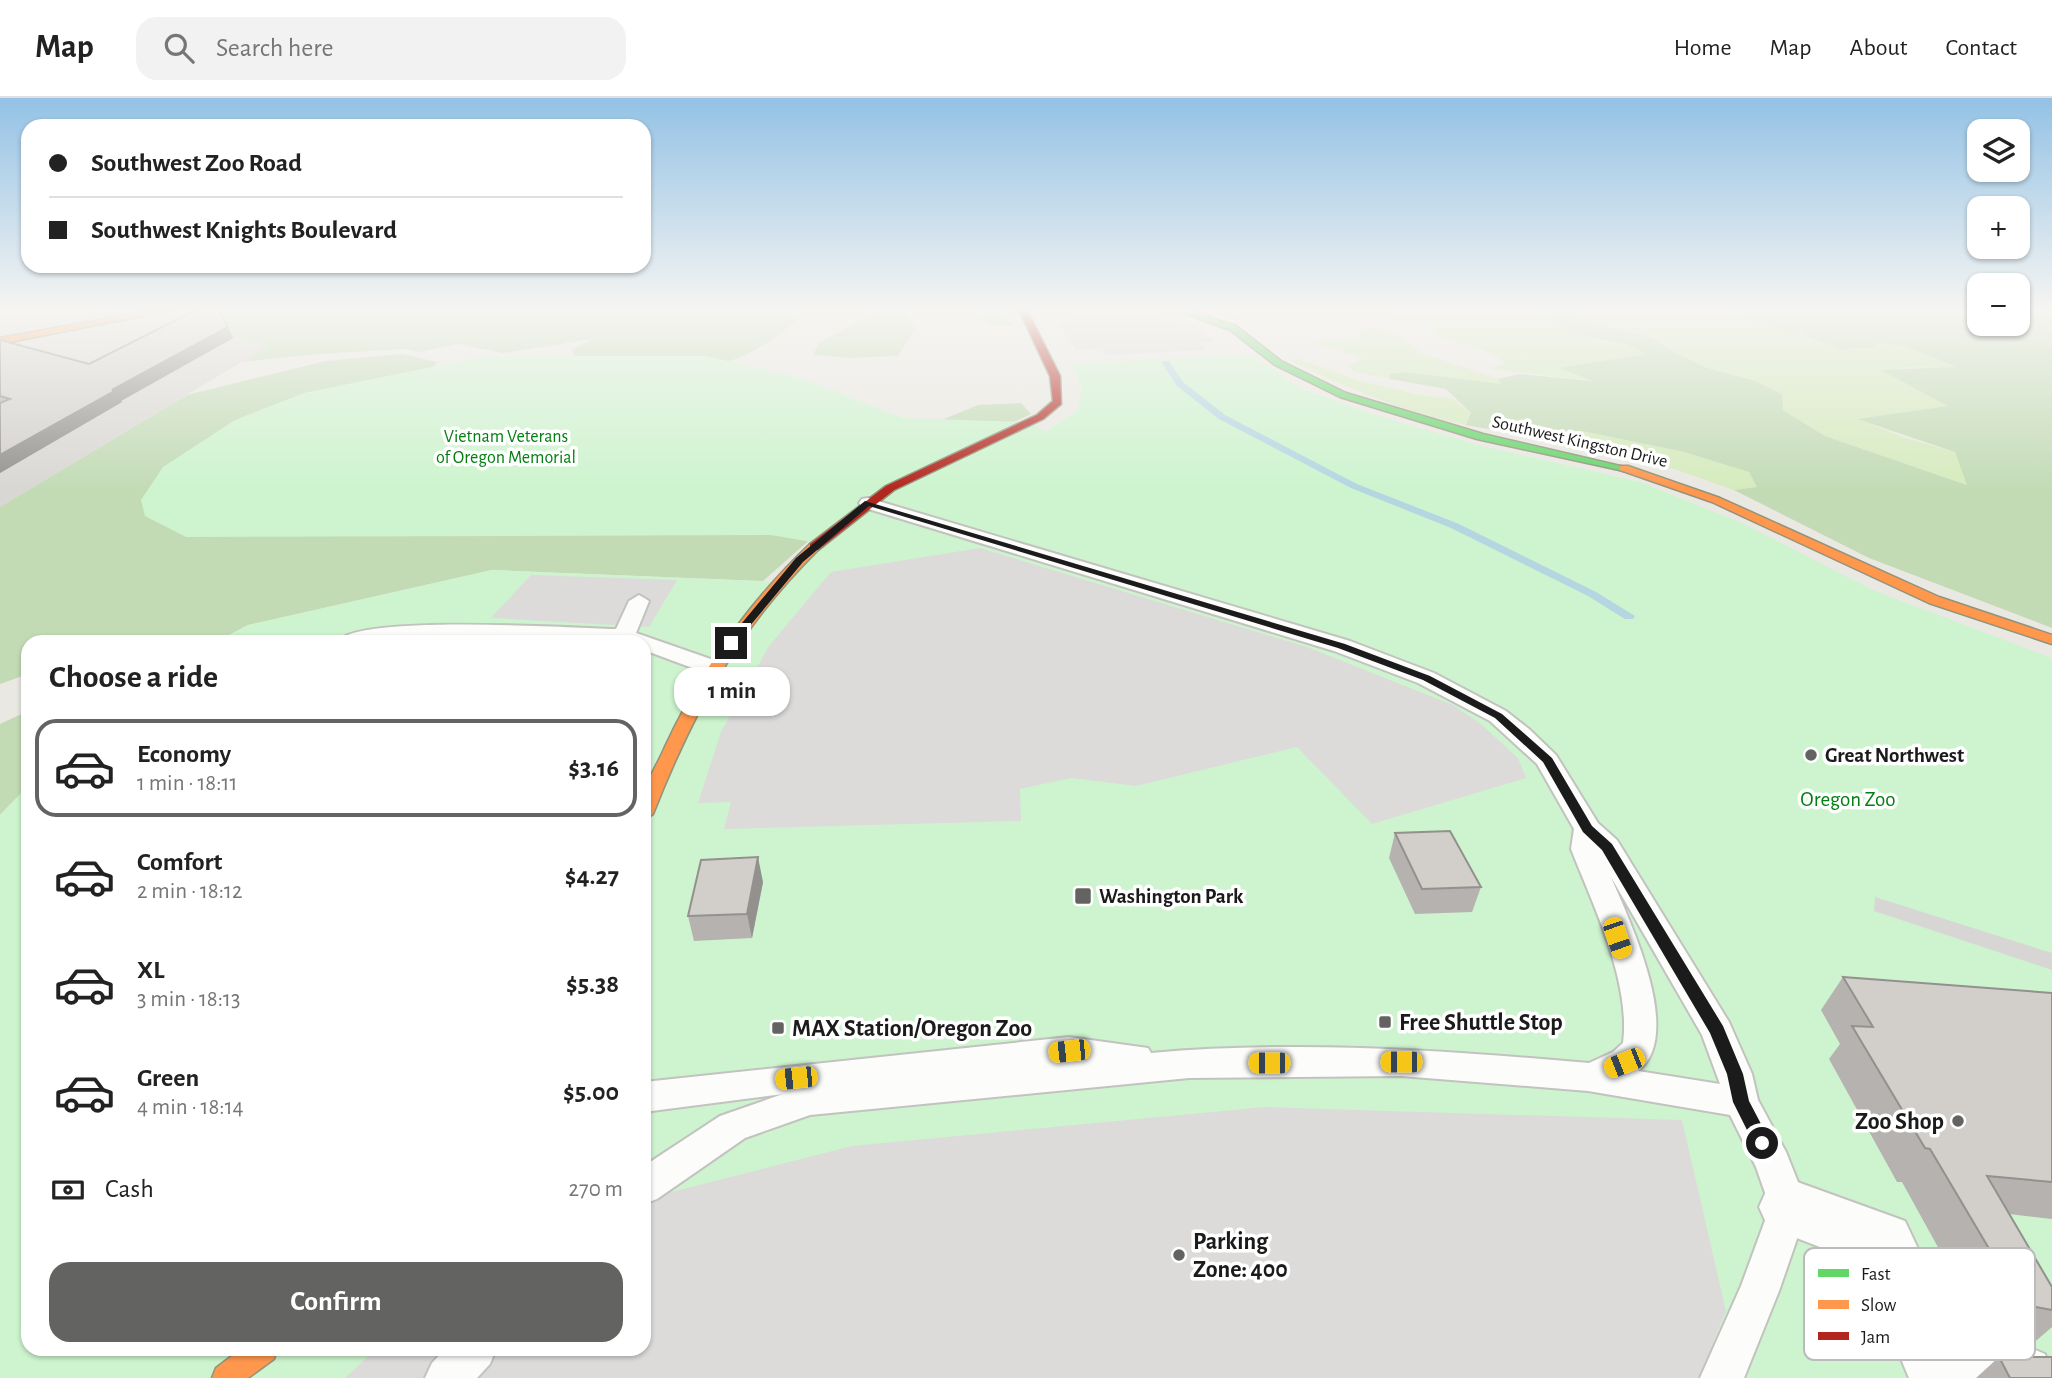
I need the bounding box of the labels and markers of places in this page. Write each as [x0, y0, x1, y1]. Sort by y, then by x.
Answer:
place label: Great Northwest [1825, 745, 1964, 766]
marker: Great Northwest [1803, 747, 1819, 763]
marker: Washington Park [1073, 886, 1093, 906]
place label: Washington Park [1099, 886, 1244, 907]
place label: Free Shuttle Stop [1399, 1011, 1563, 1035]
marker: Free Shuttle Stop [1377, 1014, 1393, 1030]
place label: MAX Station/Oregon Zoo [792, 1017, 1032, 1041]
marker: MAX Station/Oregon Zoo [770, 1020, 786, 1036]
place label: Zoo Shop [1855, 1110, 1944, 1134]
marker: Zoo Shop [1950, 1113, 1966, 1129]
place label: Parking Zone: 400 [1193, 1230, 1288, 1282]
marker: Parking Zone: 400 [1171, 1247, 1187, 1263]

